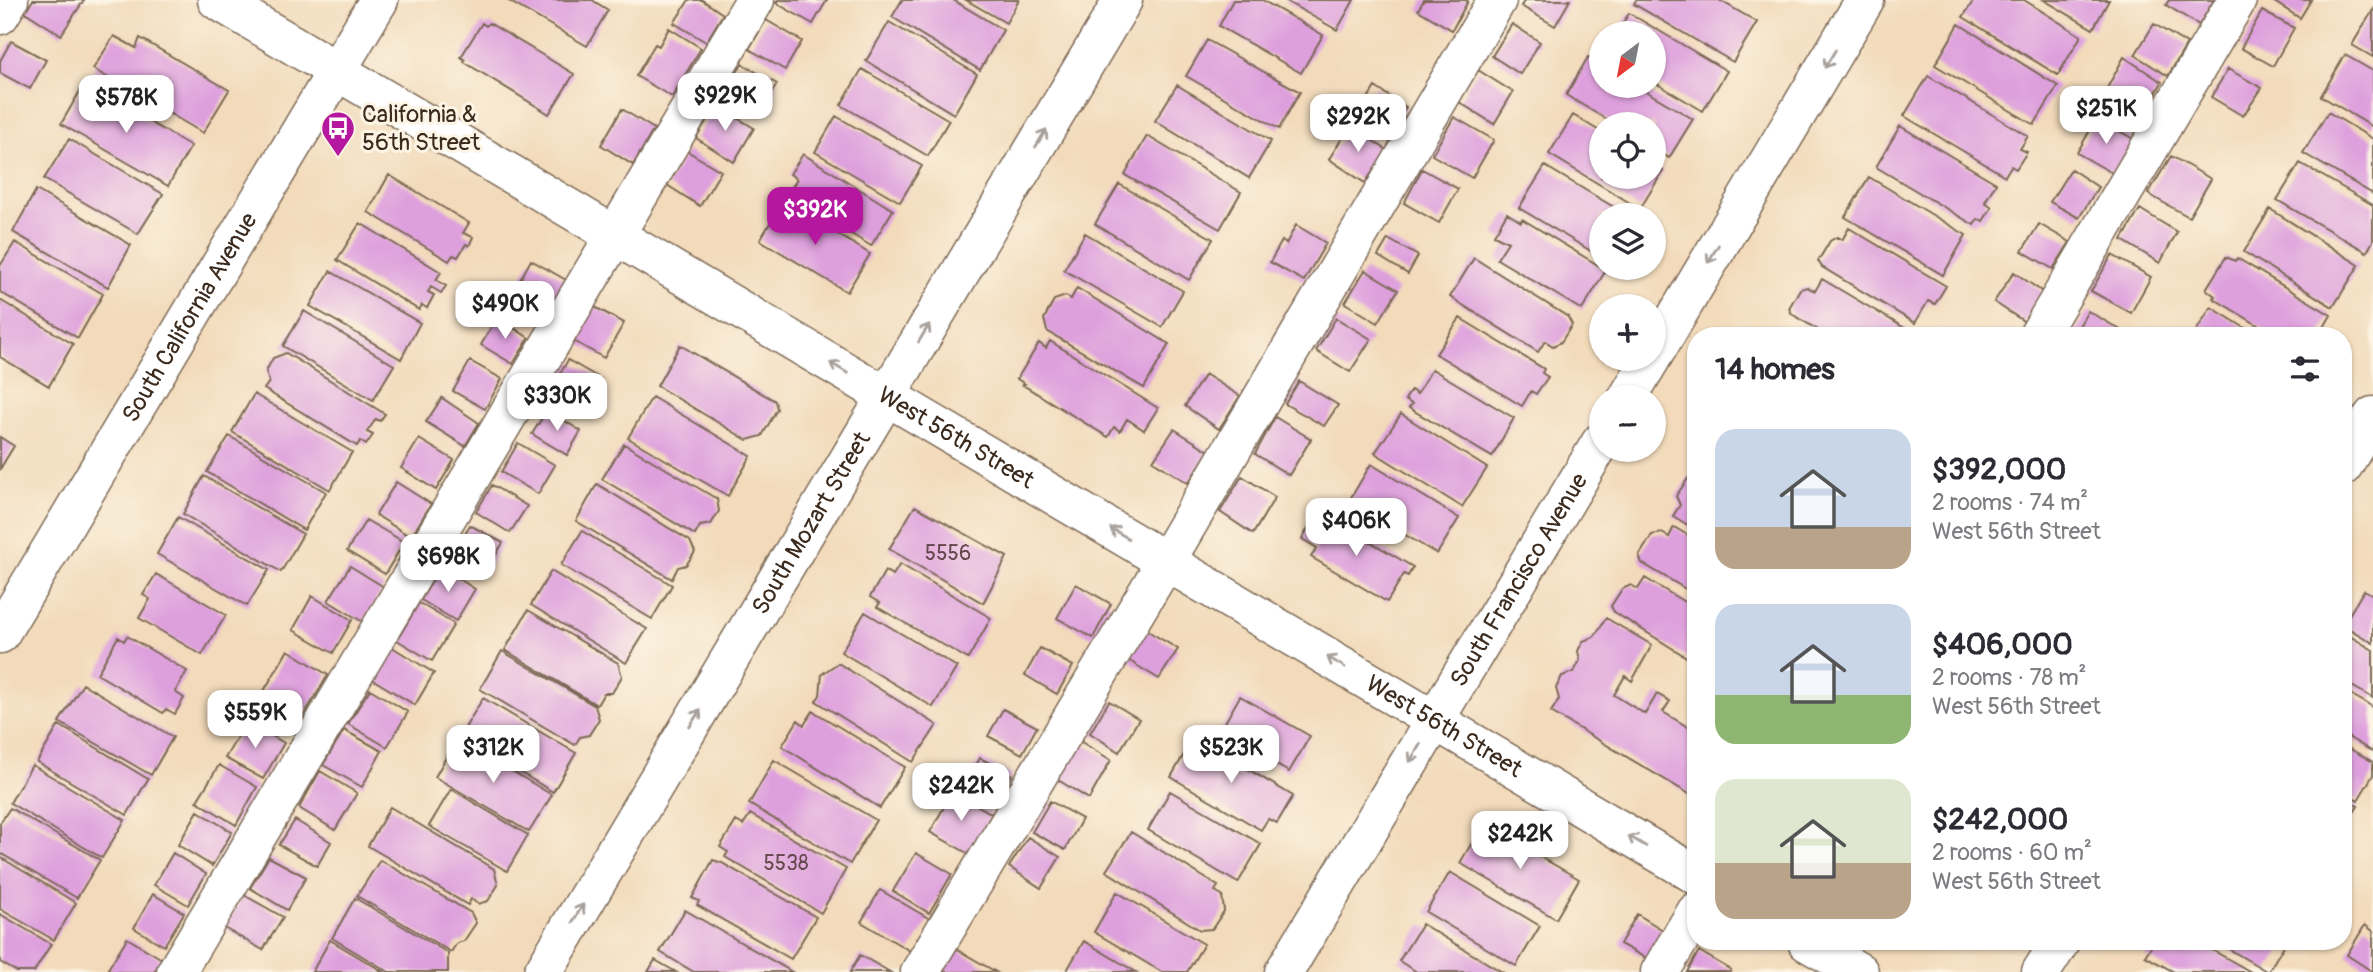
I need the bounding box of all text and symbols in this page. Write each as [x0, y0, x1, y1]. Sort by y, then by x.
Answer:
north arrow [1589, 21, 1666, 98]
map controls [1589, 21, 1666, 462]
one-way arrow [1823, 48, 1837, 68]
pin: $929K [676, 74, 774, 133]
pin: $578K [77, 76, 175, 135]
text: $929K [694, 81, 756, 110]
text: $578K [95, 83, 157, 112]
pin: $251K [2057, 86, 2155, 146]
pin: $292K [1309, 94, 1407, 154]
text: $251K [2076, 94, 2136, 123]
place label: California & 56th Street [362, 100, 481, 157]
text: $292K [1326, 102, 1390, 131]
bus stop icon: California & 56th Street [319, 109, 357, 158]
button: locate [1589, 112, 1666, 189]
one-way arrow [1034, 128, 1048, 148]
pin: $392K [766, 188, 864, 247]
text: $392K [783, 195, 847, 224]
button: layers [1589, 203, 1666, 280]
street label: South California Avenue [116, 207, 264, 428]
one-way arrow [1706, 243, 1720, 263]
pin: $490K [456, 282, 554, 341]
text: $490K [471, 289, 539, 318]
button: + [1589, 294, 1666, 371]
one-way arrow [918, 324, 932, 344]
icon: filters [2286, 350, 2324, 388]
text: 14 homes [1715, 351, 1835, 388]
one-way arrow [830, 360, 850, 374]
pin: $330K [508, 374, 606, 433]
street label: West 56th Street [873, 380, 1040, 495]
text: $330K [523, 381, 591, 410]
button: − [1589, 385, 1666, 462]
street label: South Mozart Street [746, 426, 877, 620]
text: $392,000 [1932, 451, 2066, 488]
icon: home [1771, 457, 1855, 541]
street label: South Francisco Avenue [1444, 468, 1594, 692]
text: 2 rooms · 74 m² [1932, 488, 2088, 517]
pin: $406K [1307, 498, 1405, 558]
text: $406K [1322, 506, 1390, 535]
text: West 56th Street [1932, 517, 2101, 546]
one-way arrow [1110, 526, 1130, 540]
pin: $698K [399, 534, 497, 594]
house number: 5556 [925, 540, 971, 567]
text: $698K [416, 542, 480, 571]
text: $406,000 [1932, 626, 2073, 663]
icon: home [1771, 632, 1855, 716]
one-way arrow [1326, 655, 1346, 669]
text: 2 rooms · 78 m² [1932, 663, 2086, 692]
street label: West 56th Street [1361, 669, 1528, 784]
pin: $559K [206, 690, 304, 750]
text: West 56th Street [1932, 692, 2101, 721]
text: $559K [223, 698, 287, 727]
one-way arrow [688, 708, 702, 728]
pin: $312K [444, 726, 542, 785]
pin: $523K [1182, 726, 1280, 785]
text: $312K [462, 733, 524, 762]
text: $523K [1199, 733, 1263, 762]
one-way arrow [1408, 742, 1422, 762]
pin: $242K [912, 764, 1010, 823]
text: $242K [928, 771, 994, 800]
text: $242,000 [1932, 801, 2068, 838]
icon: home [1771, 807, 1855, 891]
pin: $242K [1471, 812, 1569, 871]
text: $242K [1487, 819, 1553, 848]
one-way arrow [1627, 833, 1647, 847]
text: 2 rooms · 60 m² [1932, 838, 2092, 867]
house number: 5538 [763, 850, 809, 877]
text: West 56th Street [1932, 867, 2101, 896]
one-way arrow [572, 904, 586, 924]

